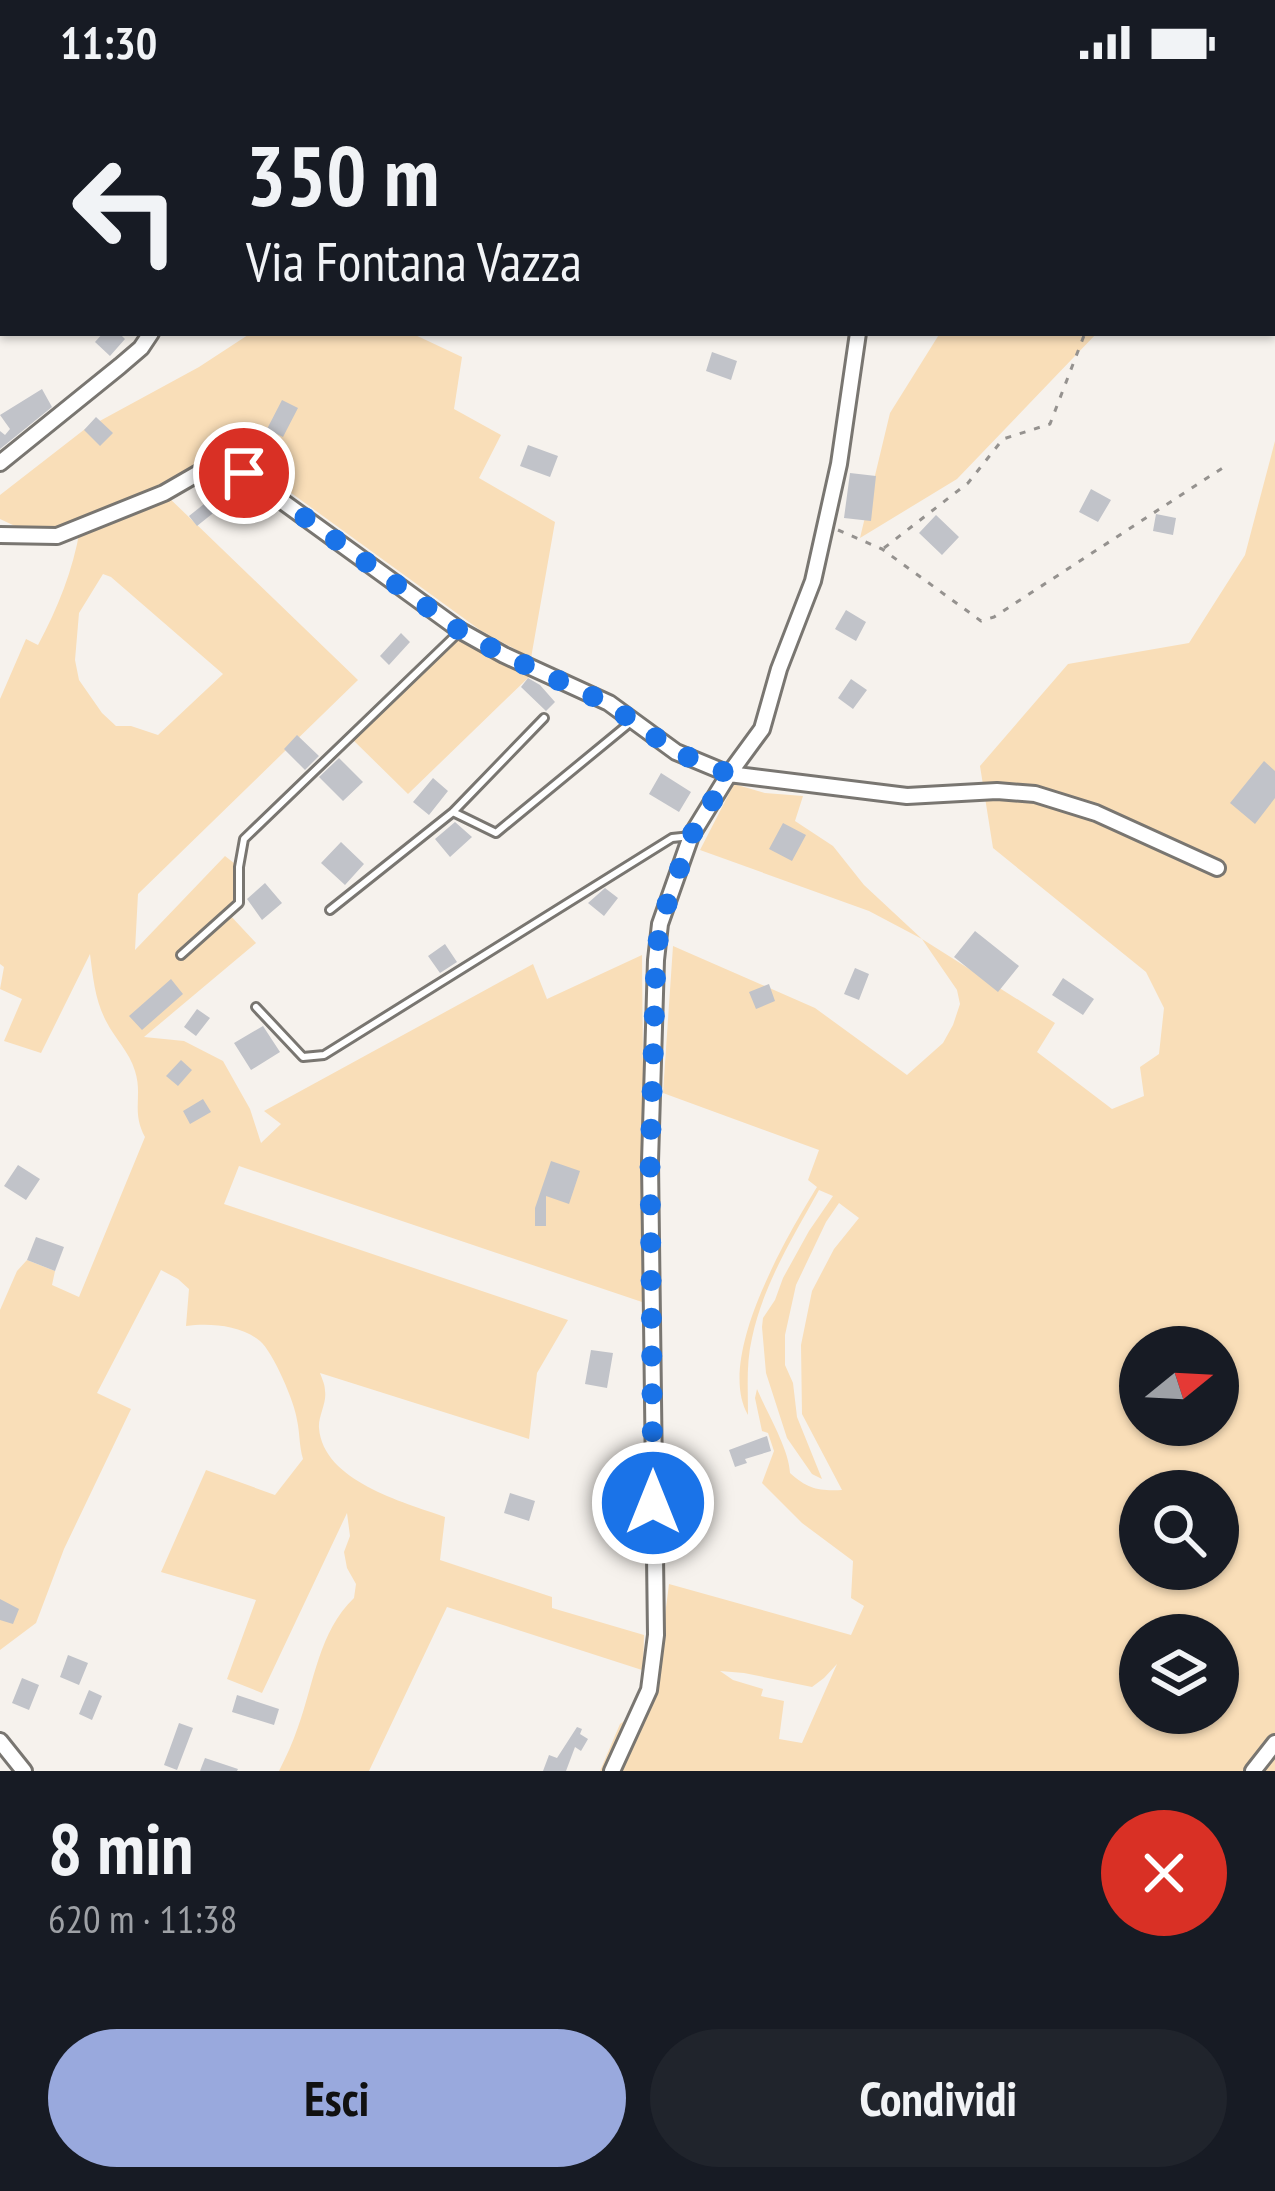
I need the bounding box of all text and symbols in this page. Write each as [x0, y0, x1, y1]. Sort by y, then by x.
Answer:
text: 11:30 [60, 13, 157, 71]
text: 350 m [246, 120, 439, 229]
icon: left [48, 132, 204, 288]
text: Via Fontana Vazza [246, 226, 582, 296]
pin [193, 422, 295, 524]
icon: arrive [211, 440, 277, 506]
north arrow [1119, 1326, 1239, 1446]
map controls [1119, 1326, 1239, 1734]
position arrow [590, 1440, 716, 1566]
button: search [1119, 1470, 1239, 1590]
button: layers [1119, 1614, 1239, 1734]
text: 8 min [48, 1801, 193, 1894]
button: close [1101, 1810, 1227, 1936]
text: 620 m · 11:38 [48, 1893, 237, 1944]
button: Esci [48, 2029, 626, 2167]
button: Condividi [650, 2029, 1227, 2167]

